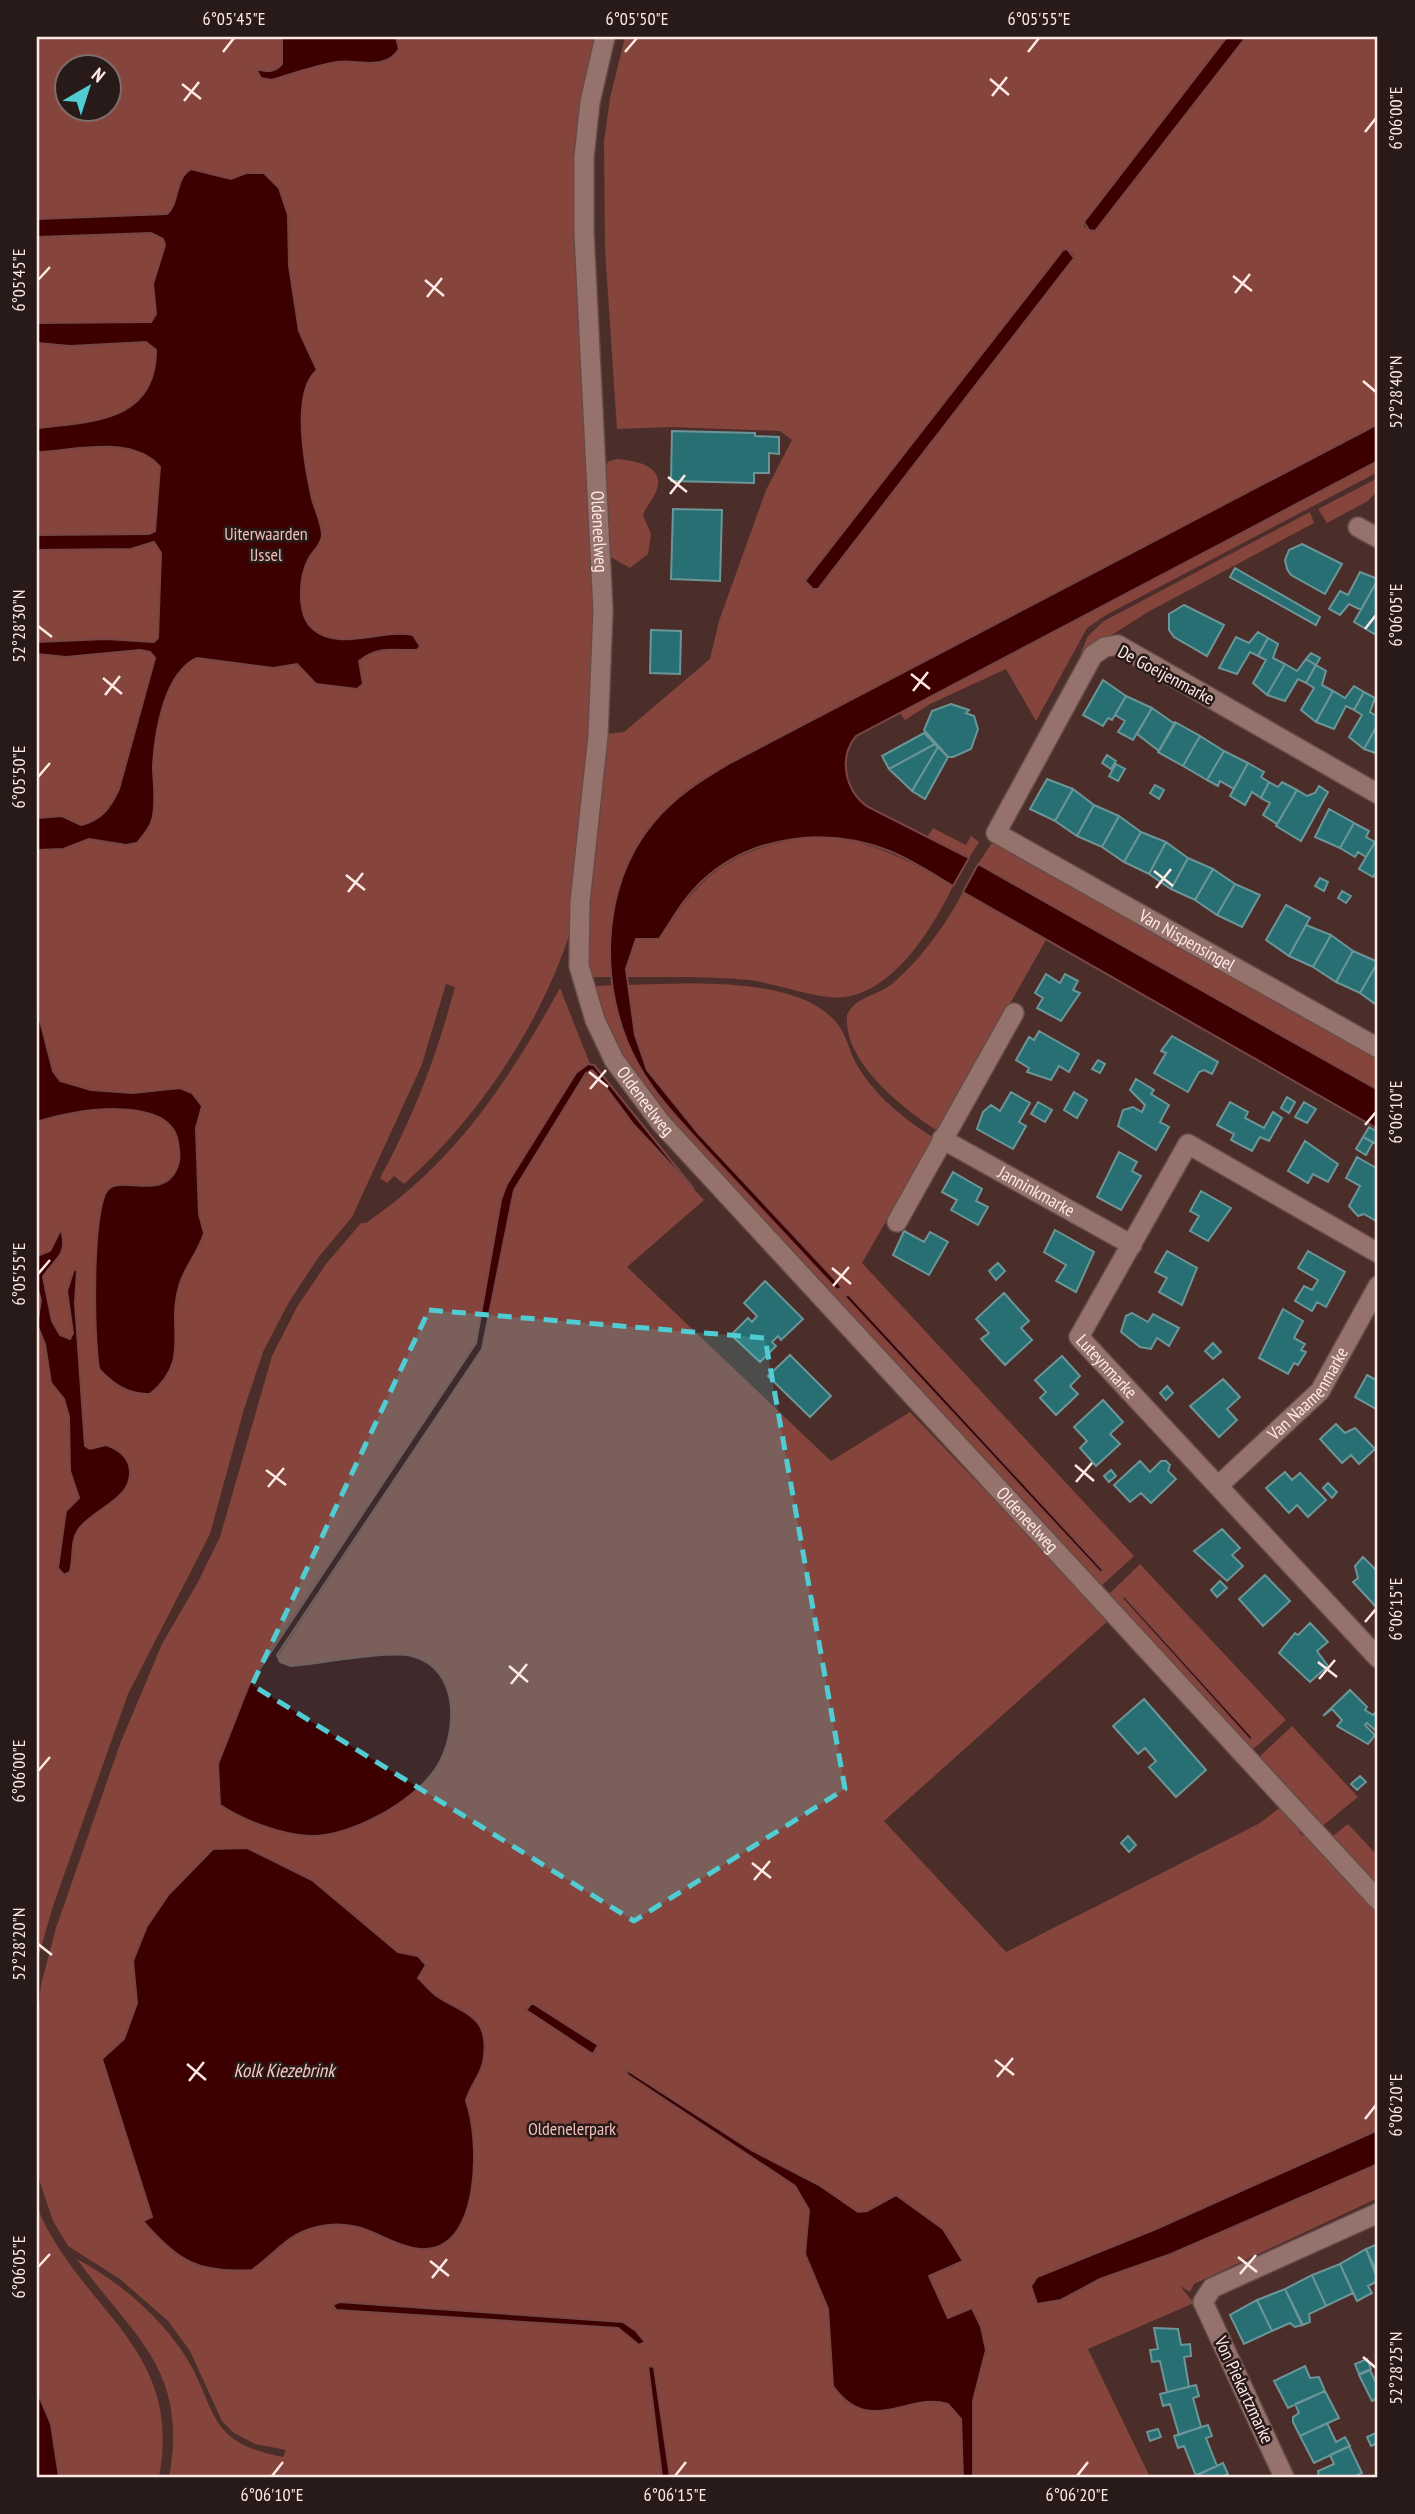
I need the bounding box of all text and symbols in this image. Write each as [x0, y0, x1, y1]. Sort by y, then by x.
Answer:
text: 6°05'45"E [203, 7, 265, 30]
text: 6°05'50"E [606, 7, 668, 30]
text: 6°05'55"E [1008, 7, 1070, 30]
north arrow [52, 52, 122, 122]
text: N [87, 62, 110, 87]
text: 6°06'00"E [1384, 87, 1407, 149]
text: 6°05'45"E [7, 249, 30, 311]
text: 52°28'40"N [1384, 356, 1407, 428]
street label: Oldeneelweg [586, 490, 613, 573]
park label: Uiterwaarden IJssel [224, 522, 308, 566]
text: 6°06'05"E [1384, 584, 1407, 646]
text: 52°28'30"N [7, 590, 30, 662]
street label: De Goeijenmarke [1114, 640, 1218, 710]
text: 6°05'50"E [7, 746, 30, 808]
street label: Van Nispensingel [1134, 903, 1240, 977]
street label: Oldeneelweg [612, 1062, 679, 1141]
text: 6°06'10"E [1384, 1081, 1407, 1143]
street label: Janninkmarke [993, 1160, 1079, 1222]
text: 6°05'55"E [7, 1243, 30, 1305]
street label: Luteynmarke [1071, 1329, 1142, 1403]
street label: Van Naamenmarke [1262, 1343, 1353, 1446]
street label: Oldeneelweg [992, 1482, 1064, 1557]
text: 6°06'15"E [1384, 1578, 1407, 1640]
text: 6°06'00"E [7, 1740, 30, 1802]
text: 52°28'20"N [7, 1908, 30, 1980]
water label: Kolk Kiezebrink [233, 2058, 337, 2082]
text: 6°06'20"E [1384, 2074, 1407, 2136]
park label: Oldenelerpark [528, 2117, 616, 2140]
text: 6°06'05"E [7, 2236, 30, 2298]
street label: Von Piekartzmarke [1209, 2332, 1279, 2447]
text: 52°28'25"N [1384, 2332, 1407, 2404]
text: 6°06'10"E [241, 2483, 303, 2506]
text: 6°06'15"E [644, 2483, 706, 2506]
text: 6°06'20"E [1046, 2483, 1108, 2506]

